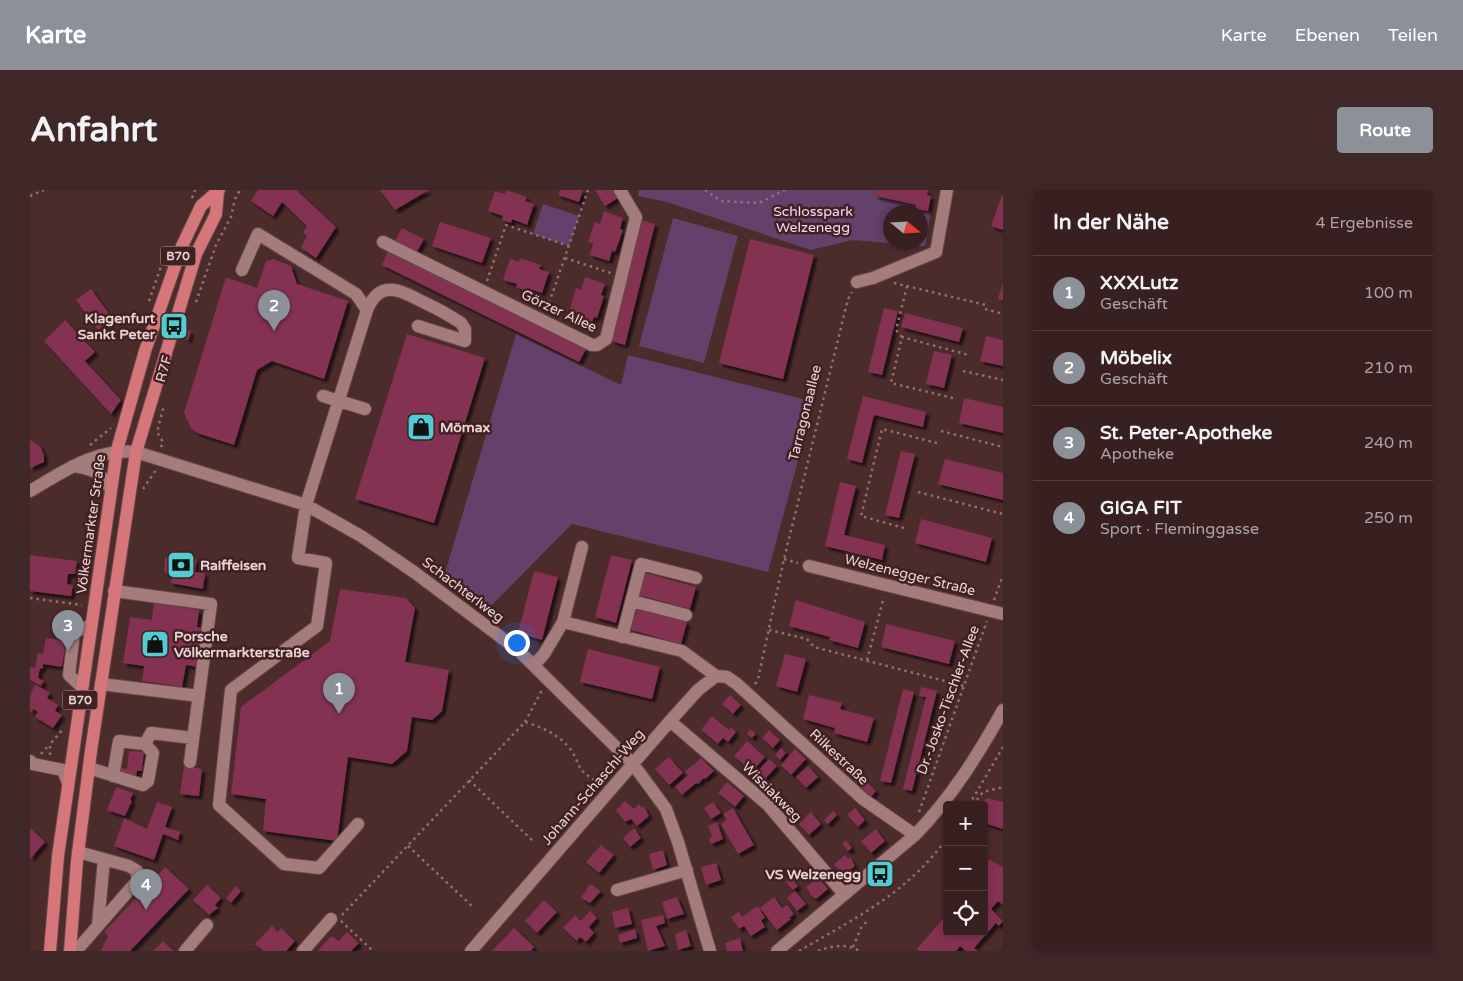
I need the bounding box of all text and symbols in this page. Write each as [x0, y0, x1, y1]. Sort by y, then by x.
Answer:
text: Karte [25, 21, 86, 50]
text: Karte [1221, 24, 1267, 46]
text: Ebenen [1295, 24, 1360, 46]
text: Teilen [1388, 24, 1438, 46]
button: Route [1337, 107, 1433, 153]
text: Anfahrt [30, 109, 157, 151]
park label: Schlosspark Welzenegg [773, 203, 853, 236]
north arrow [883, 205, 928, 250]
text: In der Nähe [1053, 210, 1169, 235]
text: 4 Ergebnisse [1315, 213, 1413, 233]
road number: B70 [160, 246, 196, 266]
text: XXXLutz [1100, 272, 1179, 294]
text: 1 [1064, 283, 1074, 303]
text: 100 m [1364, 283, 1413, 303]
street label: Görzer Allee [518, 286, 600, 336]
pin: 2 [258, 290, 290, 331]
text: Geschäft [1100, 294, 1168, 314]
place label: Klagenfurt Sankt Peter [78, 310, 156, 343]
bus stop icon: Klagenfurt Sankt Peter [159, 311, 189, 341]
text: Möbelix [1100, 347, 1172, 369]
street label: R7F [152, 353, 176, 384]
text: 2 [1064, 358, 1074, 378]
text: 210 m [1364, 358, 1413, 378]
street label: Tarragonaallee [785, 363, 825, 463]
text: Geschäft [1100, 369, 1168, 389]
shop icon: Mömax [406, 412, 436, 442]
place label: Mömax [440, 419, 491, 436]
text: St. Peter-Apotheke [1100, 422, 1272, 444]
text: 3 [1064, 433, 1074, 453]
text: 240 m [1364, 433, 1413, 453]
text: Apotheke [1100, 444, 1174, 464]
street label: Völkermarkter Straße [73, 453, 109, 595]
text: GIGA FIT [1100, 497, 1182, 519]
text: 4 [1064, 508, 1074, 528]
text: 250 m [1364, 508, 1413, 528]
text: Sport · Fleminggasse [1100, 519, 1259, 539]
bank icon: Raiffeisen [166, 550, 196, 580]
street label: Welzenegger Straße [843, 551, 977, 599]
street label: Schachterlweg [419, 554, 507, 626]
place label: Raiffeisen [200, 557, 266, 574]
pin: 3 [52, 610, 84, 651]
street label: Dr.-Josko-Tischler-Allee [913, 623, 983, 777]
place label: Porsche Völkermarkterstraße [174, 628, 310, 661]
shop icon: Porsche Völkermarkterstraße [140, 629, 170, 659]
your location [504, 630, 530, 656]
pin: 1 [323, 673, 355, 714]
road number: B70 [62, 690, 98, 710]
street label: Johann-Schaschl-Weg [538, 726, 648, 848]
street label: Rilkestraße [806, 726, 872, 789]
street label: Wissiakweg [739, 759, 805, 825]
map controls [943, 801, 988, 936]
button: + [943, 801, 988, 846]
button: − [943, 846, 988, 891]
bus stop icon: VS Welzenegg [865, 859, 895, 889]
place label: VS Welzenegg [765, 866, 861, 883]
pin: 4 [130, 869, 162, 910]
button: locate [943, 891, 988, 936]

